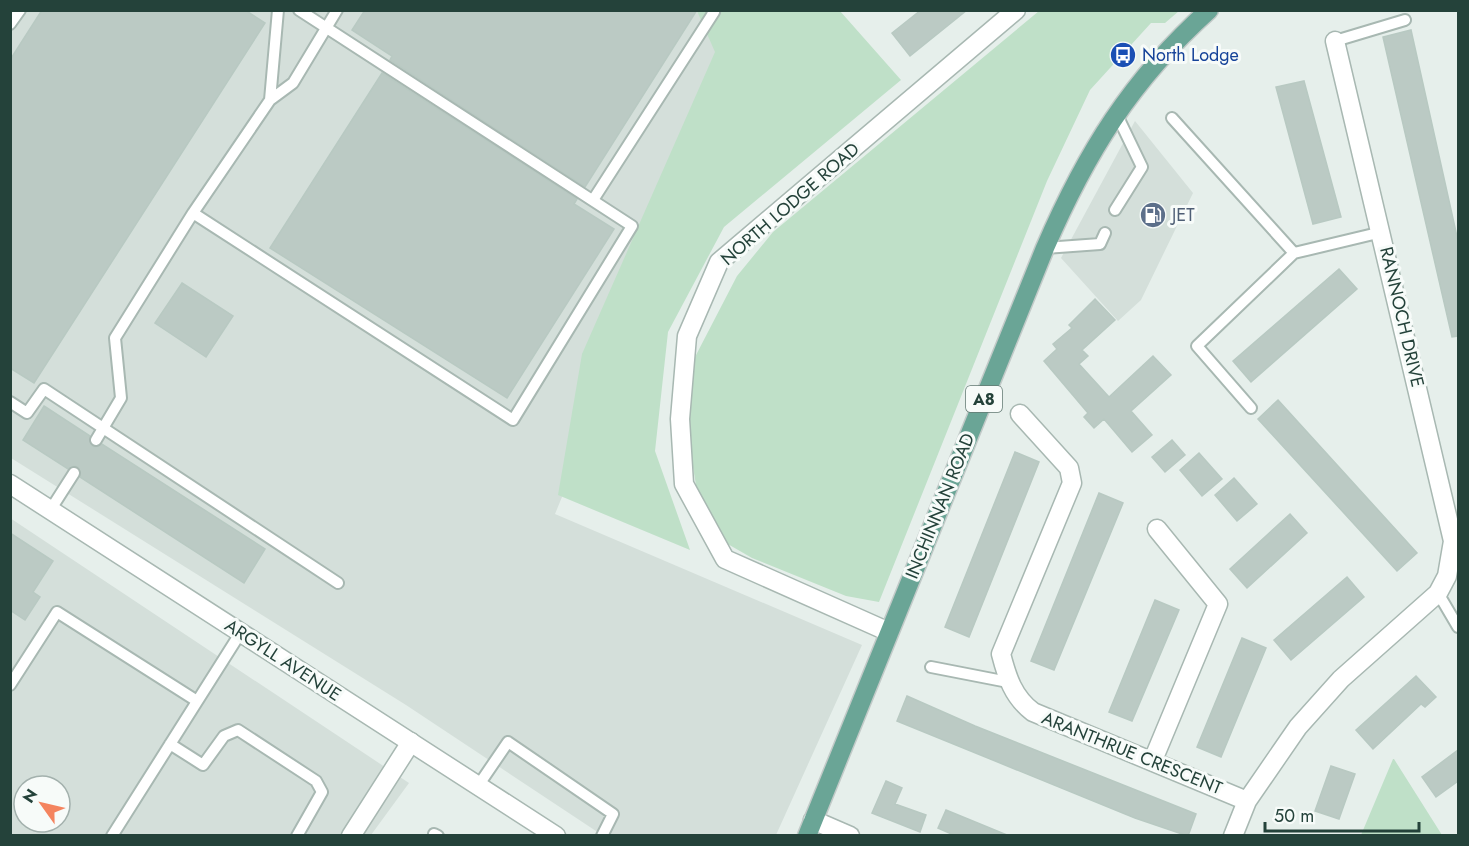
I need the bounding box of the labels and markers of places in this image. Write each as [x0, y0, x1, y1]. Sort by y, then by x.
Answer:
bus stop icon: North Lodge [1108, 40, 1138, 70]
place label: North Lodge [1142, 42, 1239, 68]
fuel station icon: JET [1138, 200, 1168, 230]
place label: JET [1170, 202, 1195, 228]

